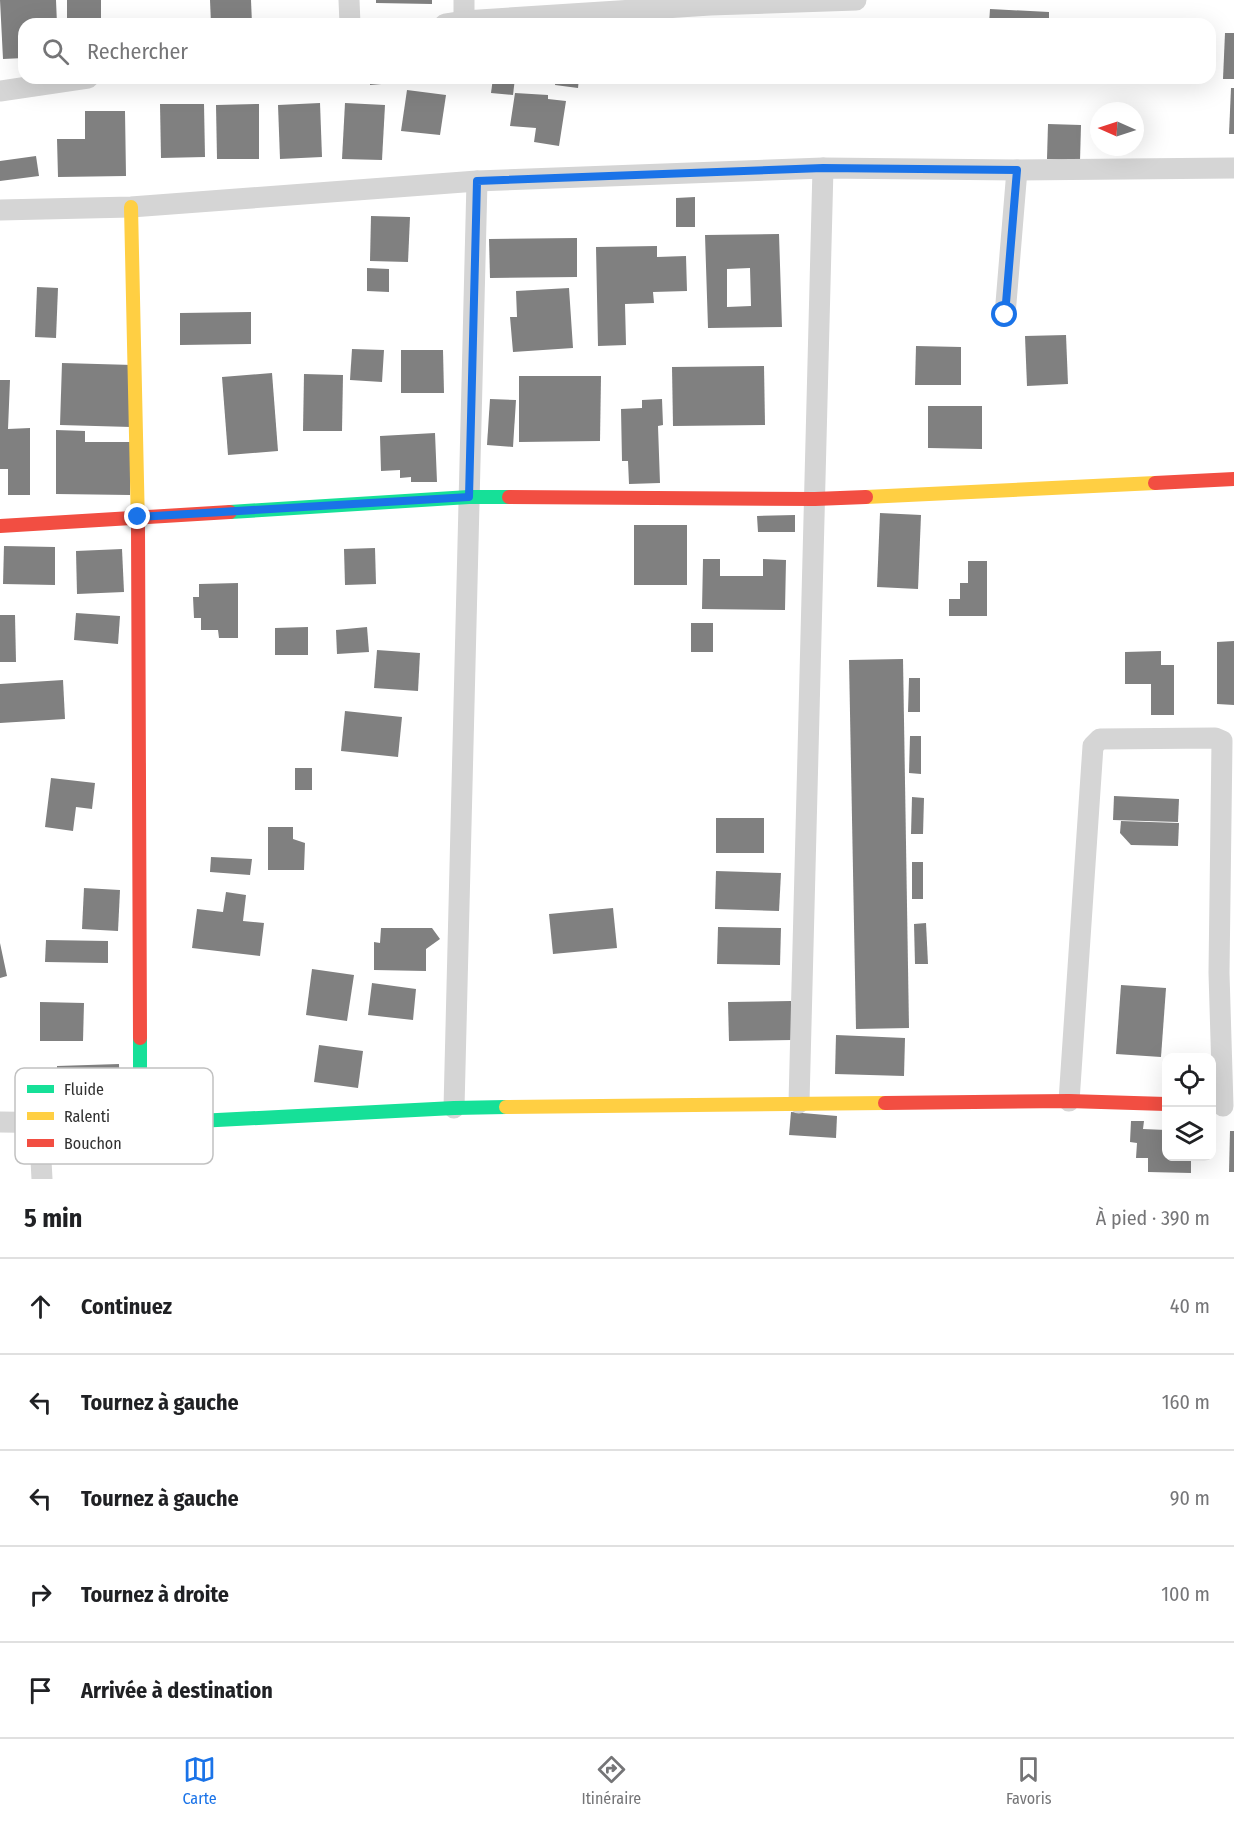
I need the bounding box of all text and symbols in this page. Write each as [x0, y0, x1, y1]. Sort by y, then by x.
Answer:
search box [18, 18, 1216, 84]
icon: search [39, 35, 72, 68]
text: Rechercher [87, 38, 188, 65]
north arrow [1090, 102, 1144, 156]
route start [991, 301, 1017, 327]
route end [124, 503, 150, 529]
map controls [1162, 1053, 1216, 1161]
button: locate [1162, 1053, 1216, 1107]
legend [15, 1068, 213, 1164]
text: Fluide [64, 1080, 104, 1099]
text: Ralenti [64, 1107, 110, 1126]
button: layers [1162, 1107, 1216, 1161]
text: Bouchon [64, 1134, 122, 1153]
text: 5 min [24, 1203, 82, 1234]
text: À pied · 390 m [1096, 1206, 1210, 1230]
icon: ahead [24, 1290, 57, 1323]
text: Continuez [81, 1293, 172, 1320]
text: 40 m [1170, 1294, 1210, 1318]
icon: left [24, 1386, 57, 1419]
text: Tournez à gauche [81, 1389, 239, 1416]
text: 160 m [1162, 1390, 1210, 1414]
icon: left [24, 1482, 57, 1515]
text: Tournez à gauche [81, 1485, 239, 1512]
text: 90 m [1170, 1486, 1210, 1510]
icon: right [24, 1578, 57, 1611]
text: Tournez à droite [81, 1581, 229, 1608]
text: 100 m [1161, 1582, 1210, 1606]
icon: arrive [24, 1674, 57, 1707]
text: Arrivée à destination [81, 1677, 273, 1704]
tab: Carte [182, 1753, 217, 1808]
tab: Itinéraire [581, 1753, 641, 1808]
tab: Favoris [1006, 1753, 1052, 1808]

